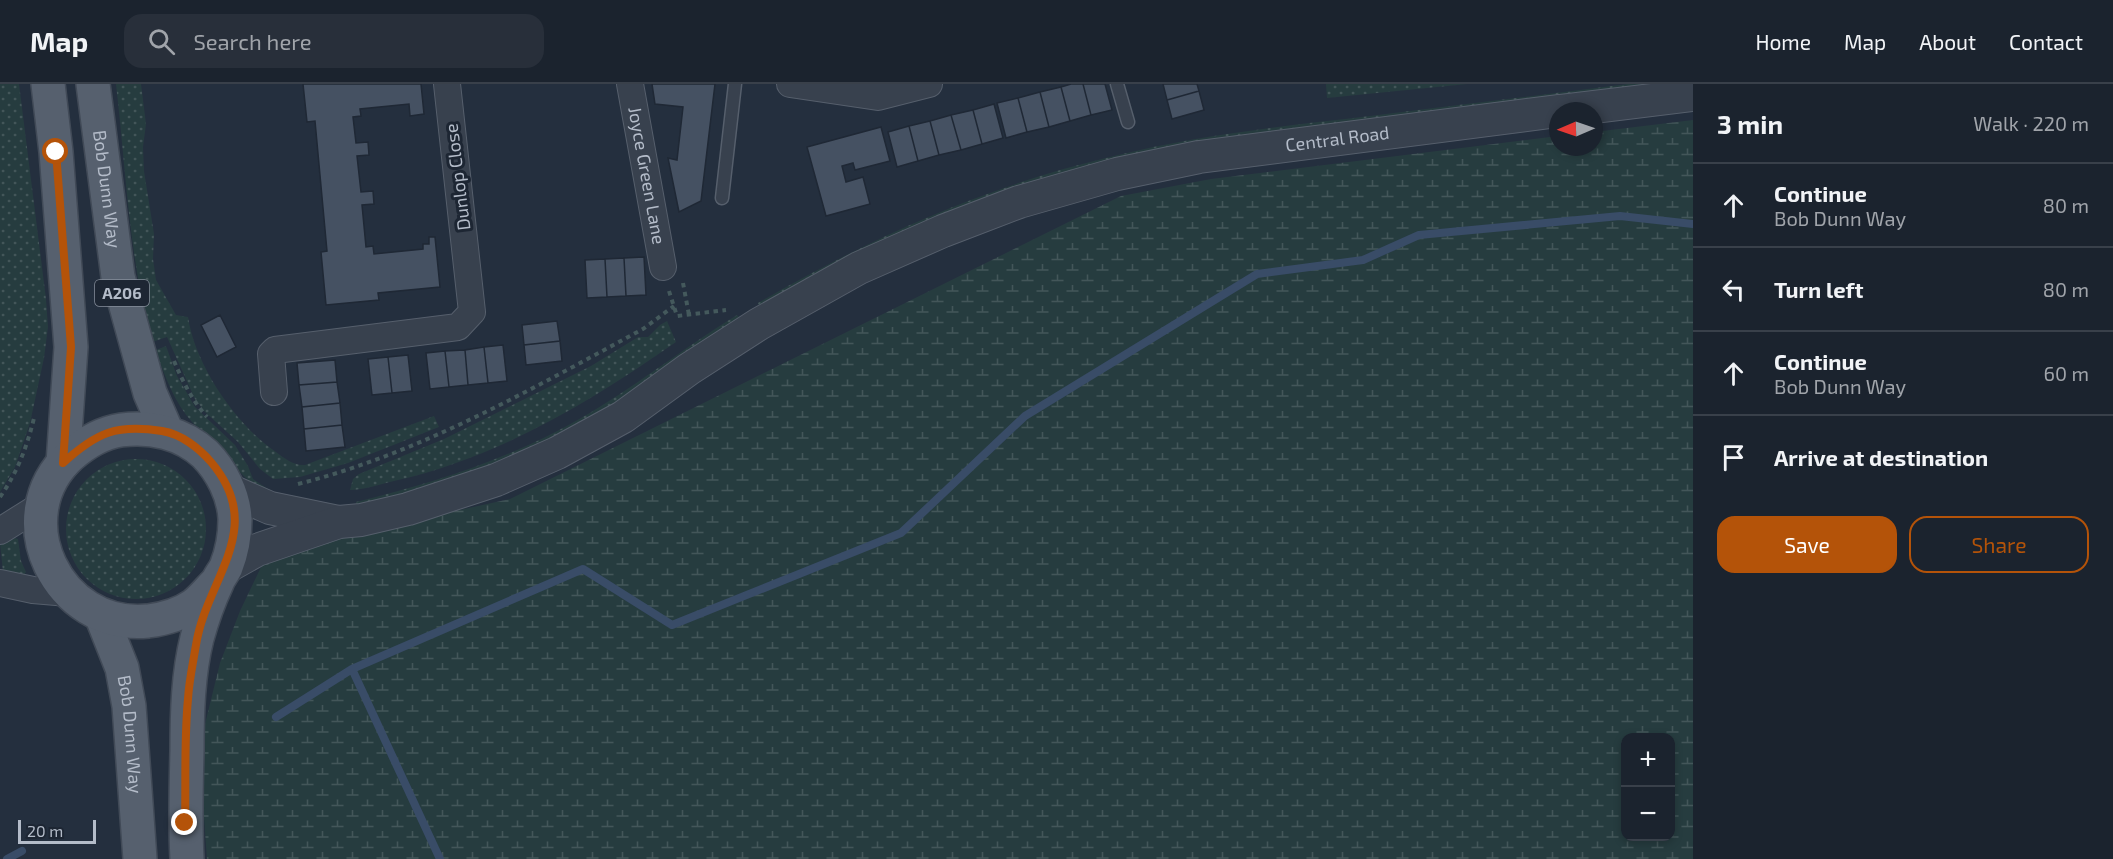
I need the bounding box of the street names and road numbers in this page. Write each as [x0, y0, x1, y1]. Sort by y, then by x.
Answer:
street label: Joyce Green Lane [624, 105, 671, 246]
street label: Central Road [1284, 121, 1391, 156]
street label: Dunlop Close [440, 123, 474, 232]
street label: Bob Dunn Way [89, 129, 126, 250]
road number: A206 [95, 280, 149, 306]
street label: Bob Dunn Way [114, 673, 147, 795]

